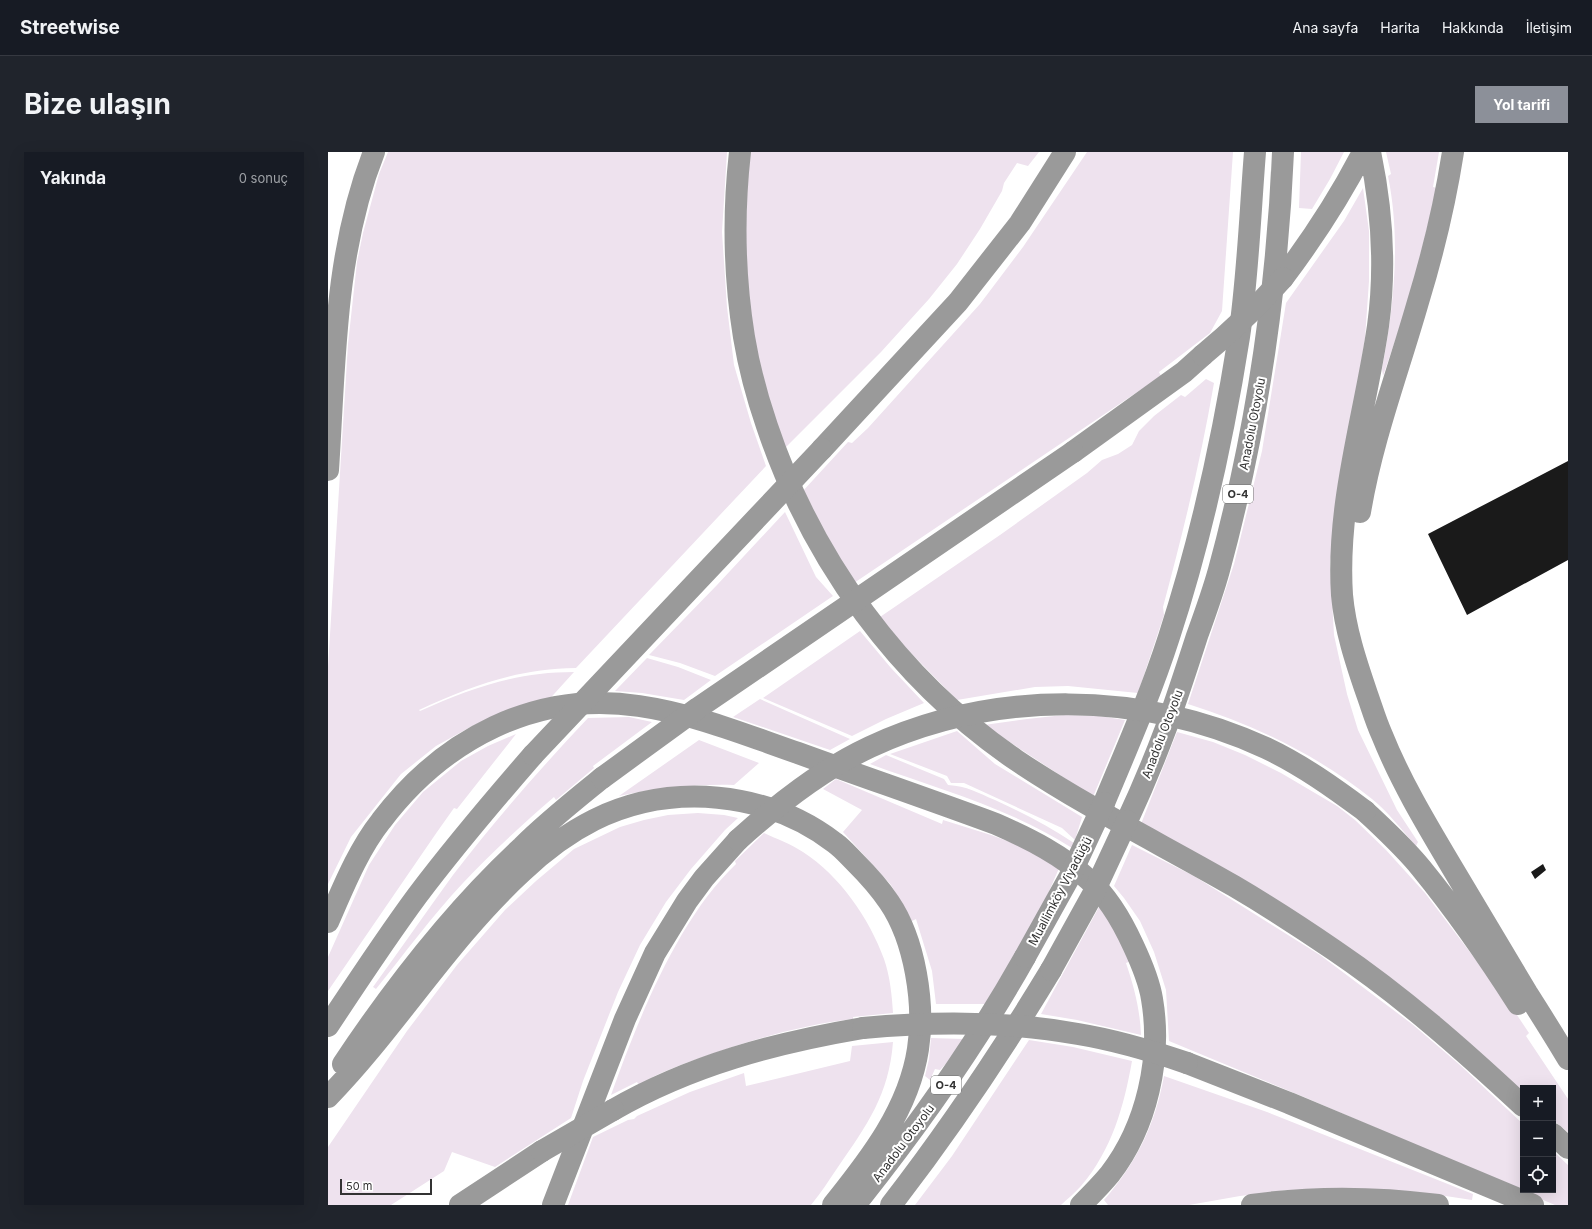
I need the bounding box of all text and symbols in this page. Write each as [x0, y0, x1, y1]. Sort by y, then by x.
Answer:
text: Streetwise [20, 16, 120, 39]
text: Ana sayfa [1293, 19, 1358, 36]
text: Harita [1380, 19, 1420, 36]
text: Hakkında [1442, 19, 1504, 36]
text: İletişim [1526, 19, 1572, 36]
button: Yol tarifi [1475, 86, 1568, 123]
text: Bize ulaşın [24, 87, 171, 121]
text: Yakında [40, 168, 106, 188]
text: 0 sonuç [239, 170, 288, 186]
street label: Anadolu Otoyolu [1236, 377, 1268, 471]
road number: O-4 [1223, 485, 1253, 503]
street label: Anadolu Otoyolu [1138, 688, 1186, 780]
street label: Muallimköy Viyadüğü [1025, 834, 1095, 948]
road number: O-4 [931, 1076, 961, 1094]
map controls [1520, 1085, 1556, 1193]
button: + [1520, 1085, 1556, 1121]
street label: Anadolu Otoyolu [869, 1101, 937, 1185]
button: − [1520, 1121, 1556, 1157]
button: locate [1520, 1157, 1556, 1193]
scale bar [340, 1177, 432, 1196]
text: 50 m [346, 1179, 372, 1193]

